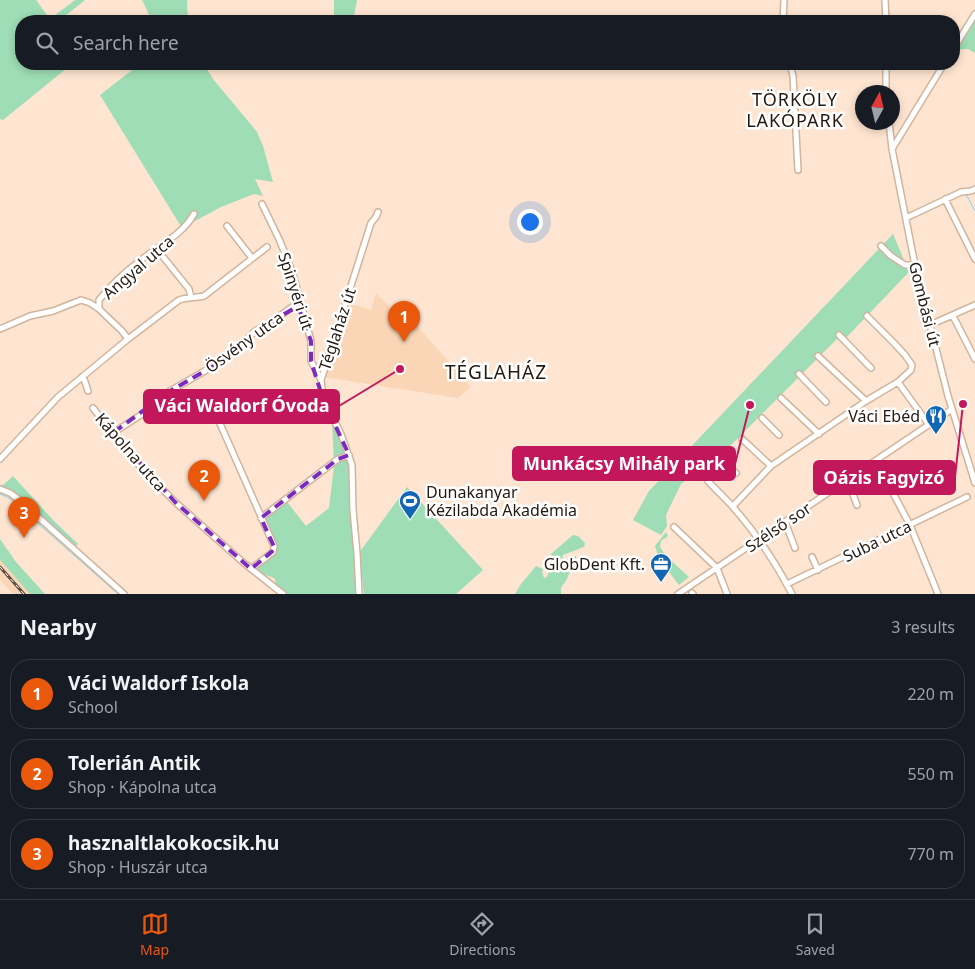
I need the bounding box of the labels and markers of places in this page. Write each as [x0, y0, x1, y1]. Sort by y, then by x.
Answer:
pin: 1 [388, 301, 420, 342]
callout: Váci Waldorf Óvoda [144, 390, 339, 423]
restaurant icon: Váci Ebéd [924, 404, 948, 435]
place label: Váci Ebéd [848, 405, 920, 427]
callout: Munkácsy Mihály park [513, 447, 735, 480]
pin: 2 [188, 460, 220, 501]
callout: Oázis Fagyizó [814, 461, 955, 494]
place label: Dunakanyar Kézilabda Akadémia [426, 481, 577, 521]
sports icon: Dunakanyar Kézilabda Akadémia [398, 489, 422, 520]
pin: 3 [8, 497, 40, 538]
office icon: GlobDent Kft. [649, 552, 673, 583]
place label: GlobDent Kft. [544, 553, 645, 575]

